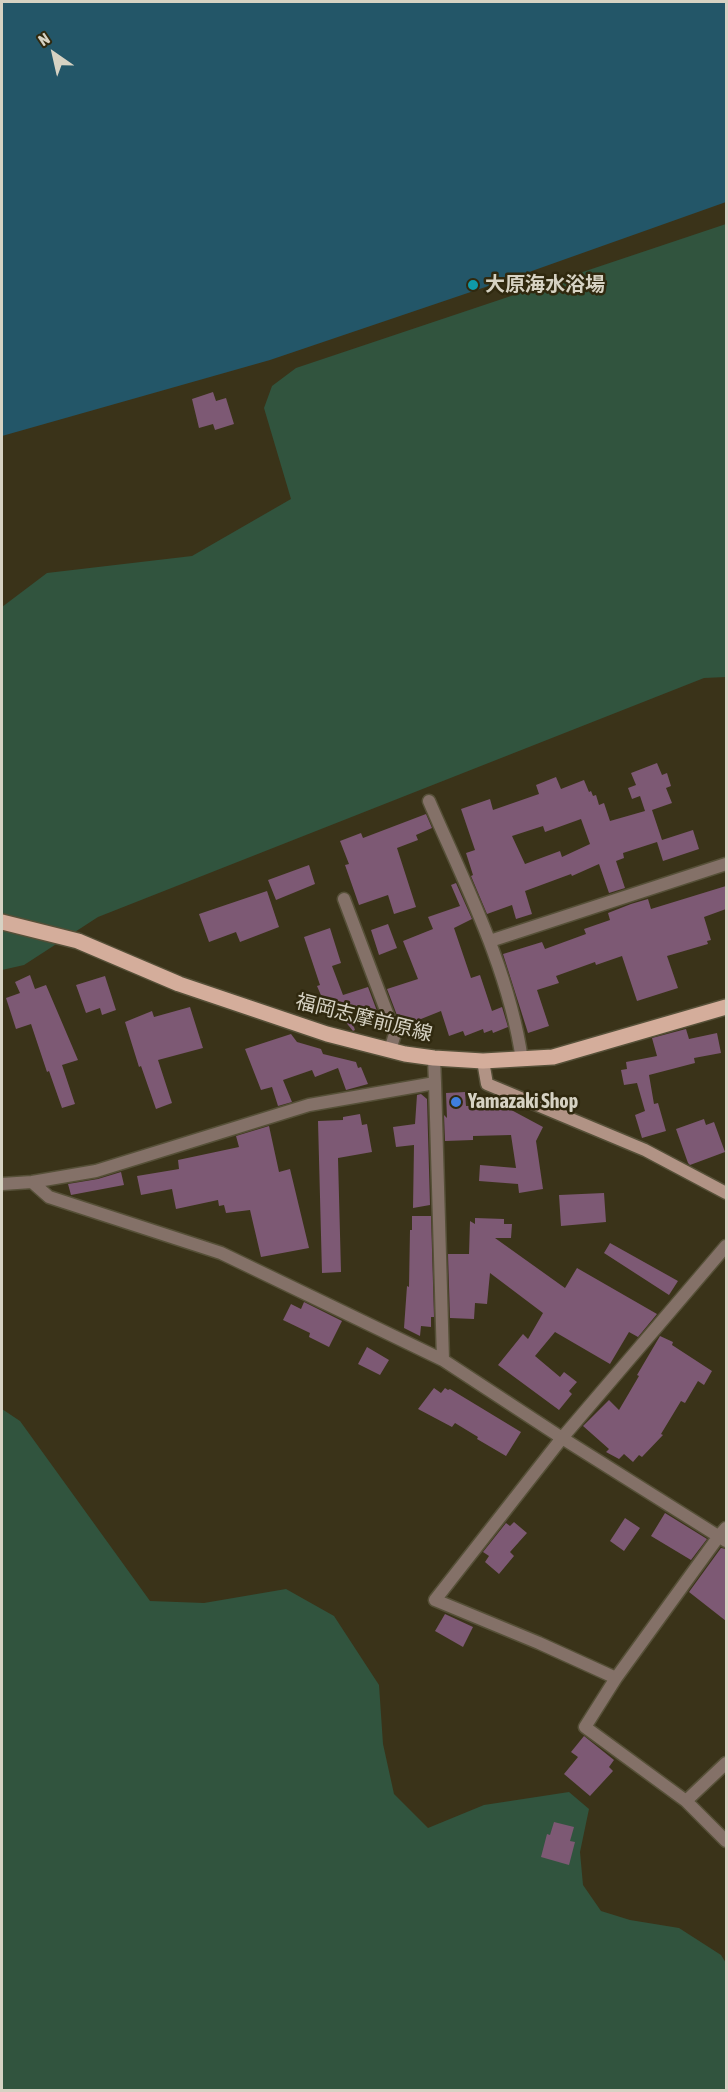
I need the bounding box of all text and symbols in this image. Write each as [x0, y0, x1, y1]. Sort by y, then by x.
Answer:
north arrow [24, 24, 84, 84]
text: N [35, 29, 53, 49]
place label: 大原海水浴場 [485, 273, 605, 297]
marker: 大原海水浴場 [466, 278, 480, 292]
street label: 福岡志摩前原線 [293, 989, 435, 1047]
place label: Yamazaki Shop [468, 1090, 578, 1114]
marker: Yamazaki Shop [449, 1095, 463, 1109]

